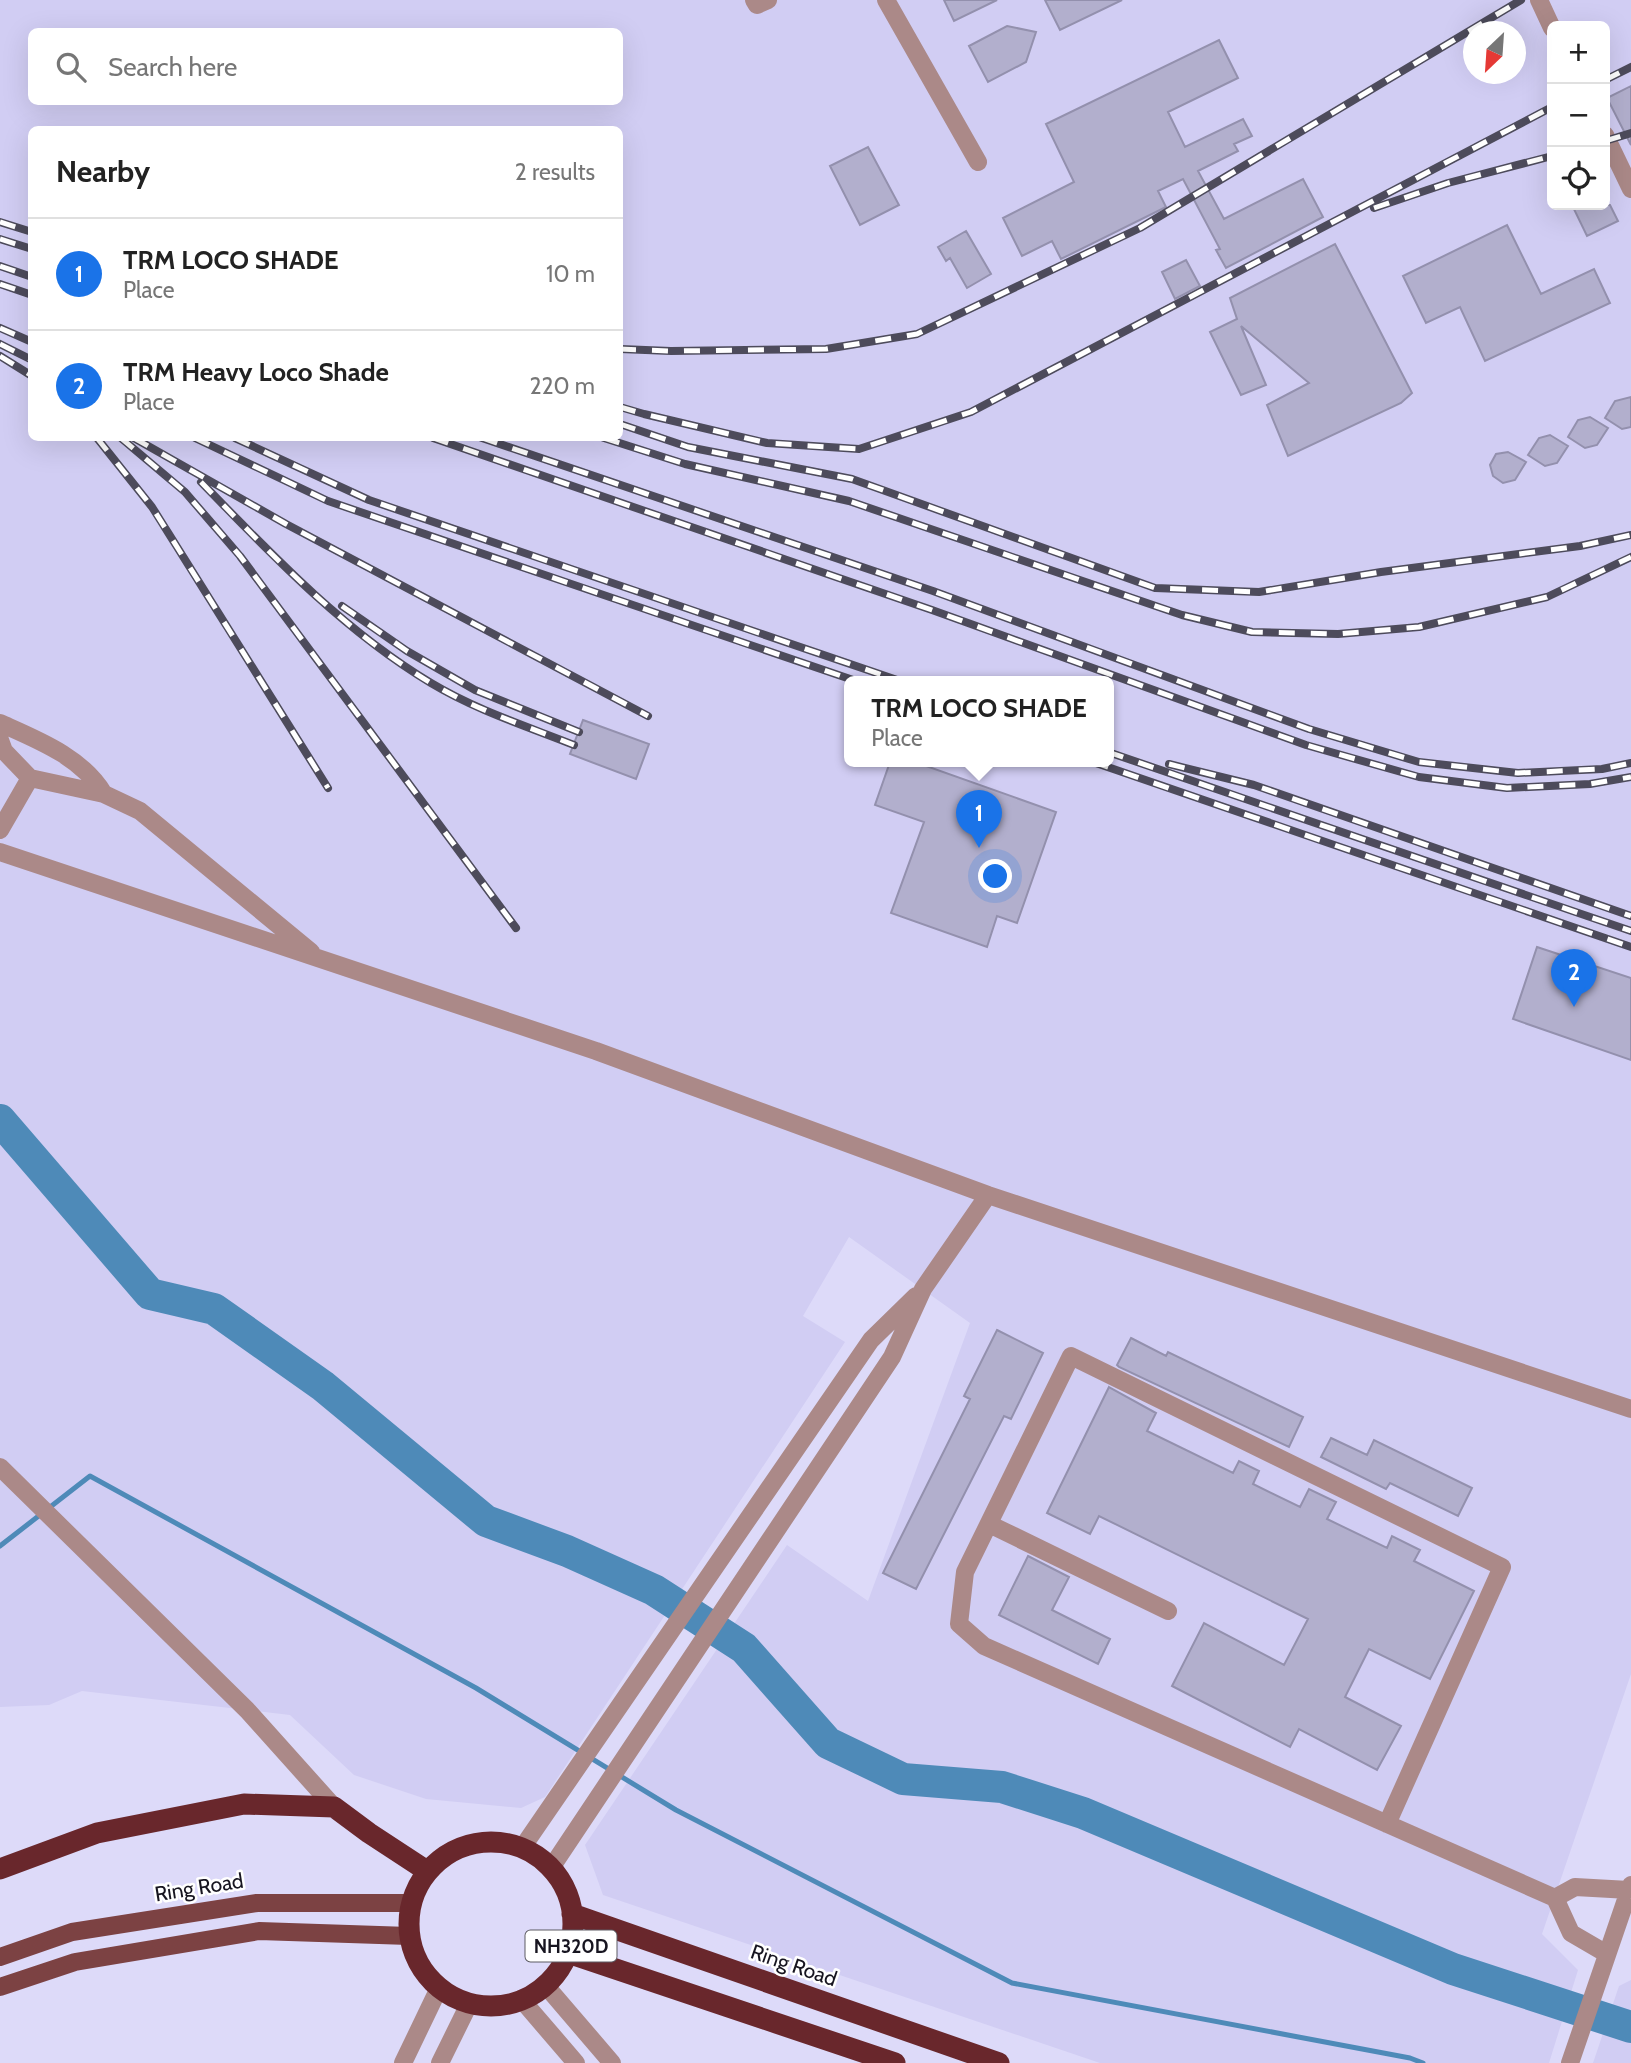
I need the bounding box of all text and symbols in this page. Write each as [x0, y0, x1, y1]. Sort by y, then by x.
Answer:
north arrow [1463, 21, 1526, 84]
map controls [1547, 21, 1610, 210]
button: + [1547, 21, 1610, 84]
search box [28, 28, 623, 105]
icon: search [52, 48, 90, 86]
text: Search here [108, 51, 237, 83]
button: − [1547, 84, 1610, 147]
button: locate [1547, 147, 1610, 210]
text: Nearby [56, 153, 150, 190]
text: 2 results [515, 158, 595, 186]
text: TRM LOCO SHADE [123, 244, 339, 276]
text: 1 [75, 260, 83, 288]
text: 10 m [546, 260, 595, 288]
text: Place [123, 276, 175, 304]
text: TRM Heavy Loco Shade [123, 356, 389, 388]
text: 2 [73, 372, 85, 400]
text: 220 m [529, 372, 595, 400]
text: Place [123, 388, 175, 416]
popup [844, 676, 1114, 767]
text: TRM LOCO SHADE [871, 692, 1087, 724]
text: Place [871, 724, 923, 752]
pin: 1 [956, 790, 1002, 848]
your location [978, 859, 1012, 893]
pin: 2 [1551, 949, 1597, 1007]
street label: Ring Road [153, 1868, 245, 1906]
road number: NH320D [526, 1930, 616, 1962]
street label: Ring Road [748, 1939, 840, 1991]

